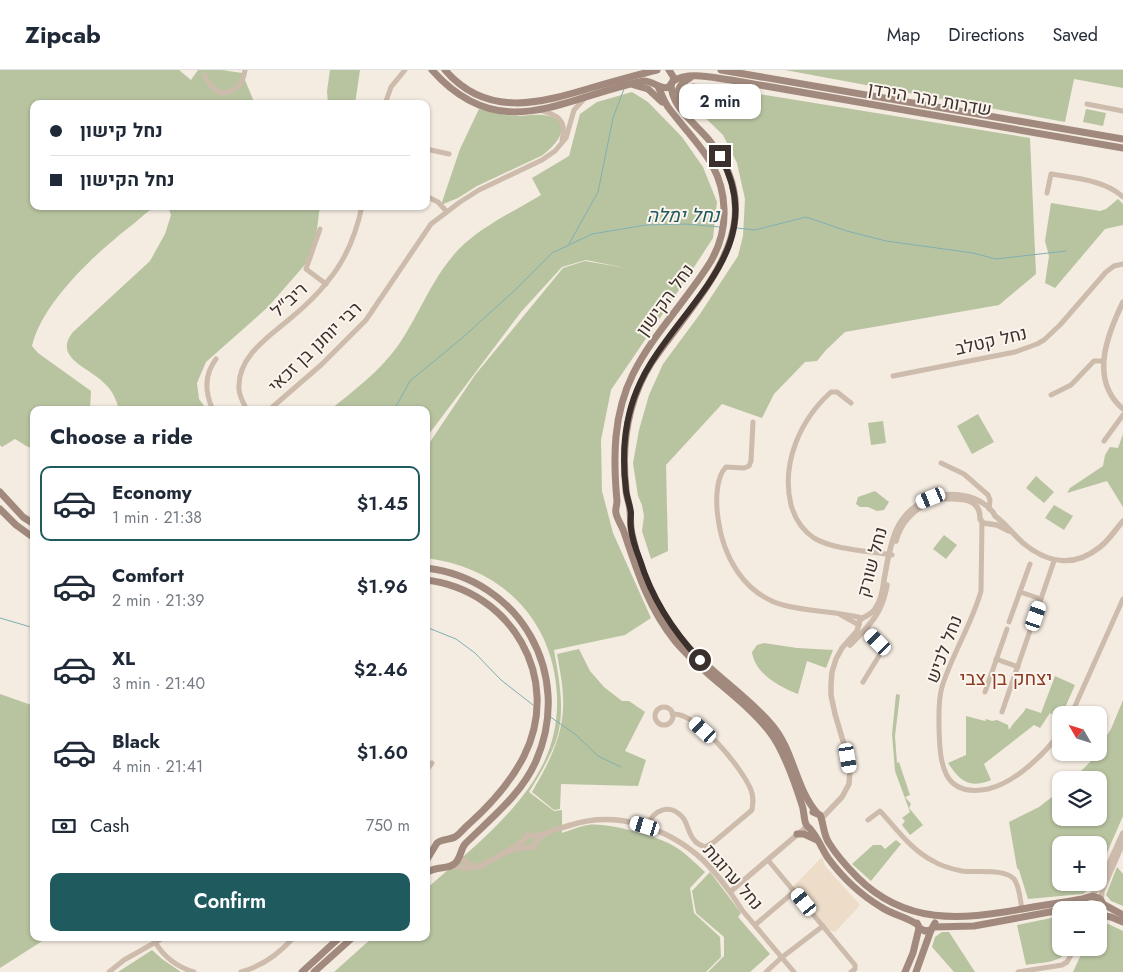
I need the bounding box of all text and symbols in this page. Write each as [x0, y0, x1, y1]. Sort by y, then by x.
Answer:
text: Zipcab [25, 17, 101, 52]
text: Map [887, 22, 920, 48]
text: Directions [948, 22, 1024, 48]
text: Saved [1052, 22, 1098, 48]
street label: שדרות נהר הירדן [866, 75, 994, 123]
callout: 2 min [679, 83, 761, 118]
text: 2 min [699, 90, 741, 113]
text: נחל קישון [80, 117, 163, 144]
route end [709, 145, 731, 167]
text: נחל הקישון [80, 166, 174, 193]
water label: נחל ימלה [647, 202, 720, 229]
street label: נחל הקישון [630, 258, 700, 342]
street label: ריב"ל [265, 276, 313, 324]
street label: רבי יוחנן בן זכאי [262, 296, 368, 398]
street label: נחל קטלב [952, 320, 1030, 362]
text: Choose a ride [50, 420, 193, 452]
text: Economy [112, 479, 192, 506]
icon: car [52, 481, 97, 526]
car [914, 485, 947, 511]
text: $1.45 [357, 490, 408, 517]
text: 1 min · 21:38 [112, 506, 202, 529]
street label: נחל שורק [850, 524, 894, 600]
text: Comfort [112, 562, 184, 589]
icon: car [52, 564, 97, 609]
text: $1.96 [357, 573, 408, 600]
text: 2 min · 21:39 [112, 589, 204, 612]
car [1024, 599, 1047, 633]
street label: נחל לכיש [919, 611, 969, 687]
car [862, 626, 893, 658]
text: XL [112, 645, 135, 672]
icon: car [52, 647, 97, 692]
route start [689, 649, 711, 671]
text: $2.46 [354, 656, 408, 683]
district label: יצחק בן צבי [960, 665, 1052, 692]
text: 3 min · 21:40 [112, 672, 205, 695]
north arrow [1052, 706, 1108, 761]
map controls [1052, 706, 1107, 956]
car [686, 714, 719, 746]
text: Black [112, 728, 160, 755]
icon: car [52, 730, 97, 775]
text: $1.60 [357, 739, 408, 766]
car [838, 742, 857, 774]
text: 4 min · 21:41 [112, 755, 203, 778]
button: layers [1052, 771, 1107, 826]
icon: cash [50, 812, 78, 840]
text: Cash [90, 812, 130, 839]
text: 750 m [366, 814, 410, 837]
car [628, 814, 661, 838]
button: + [1052, 836, 1107, 891]
street label: נחל ערוגות [697, 838, 769, 916]
button: Confirm [50, 873, 410, 931]
car [788, 886, 819, 918]
button: − [1052, 901, 1107, 956]

